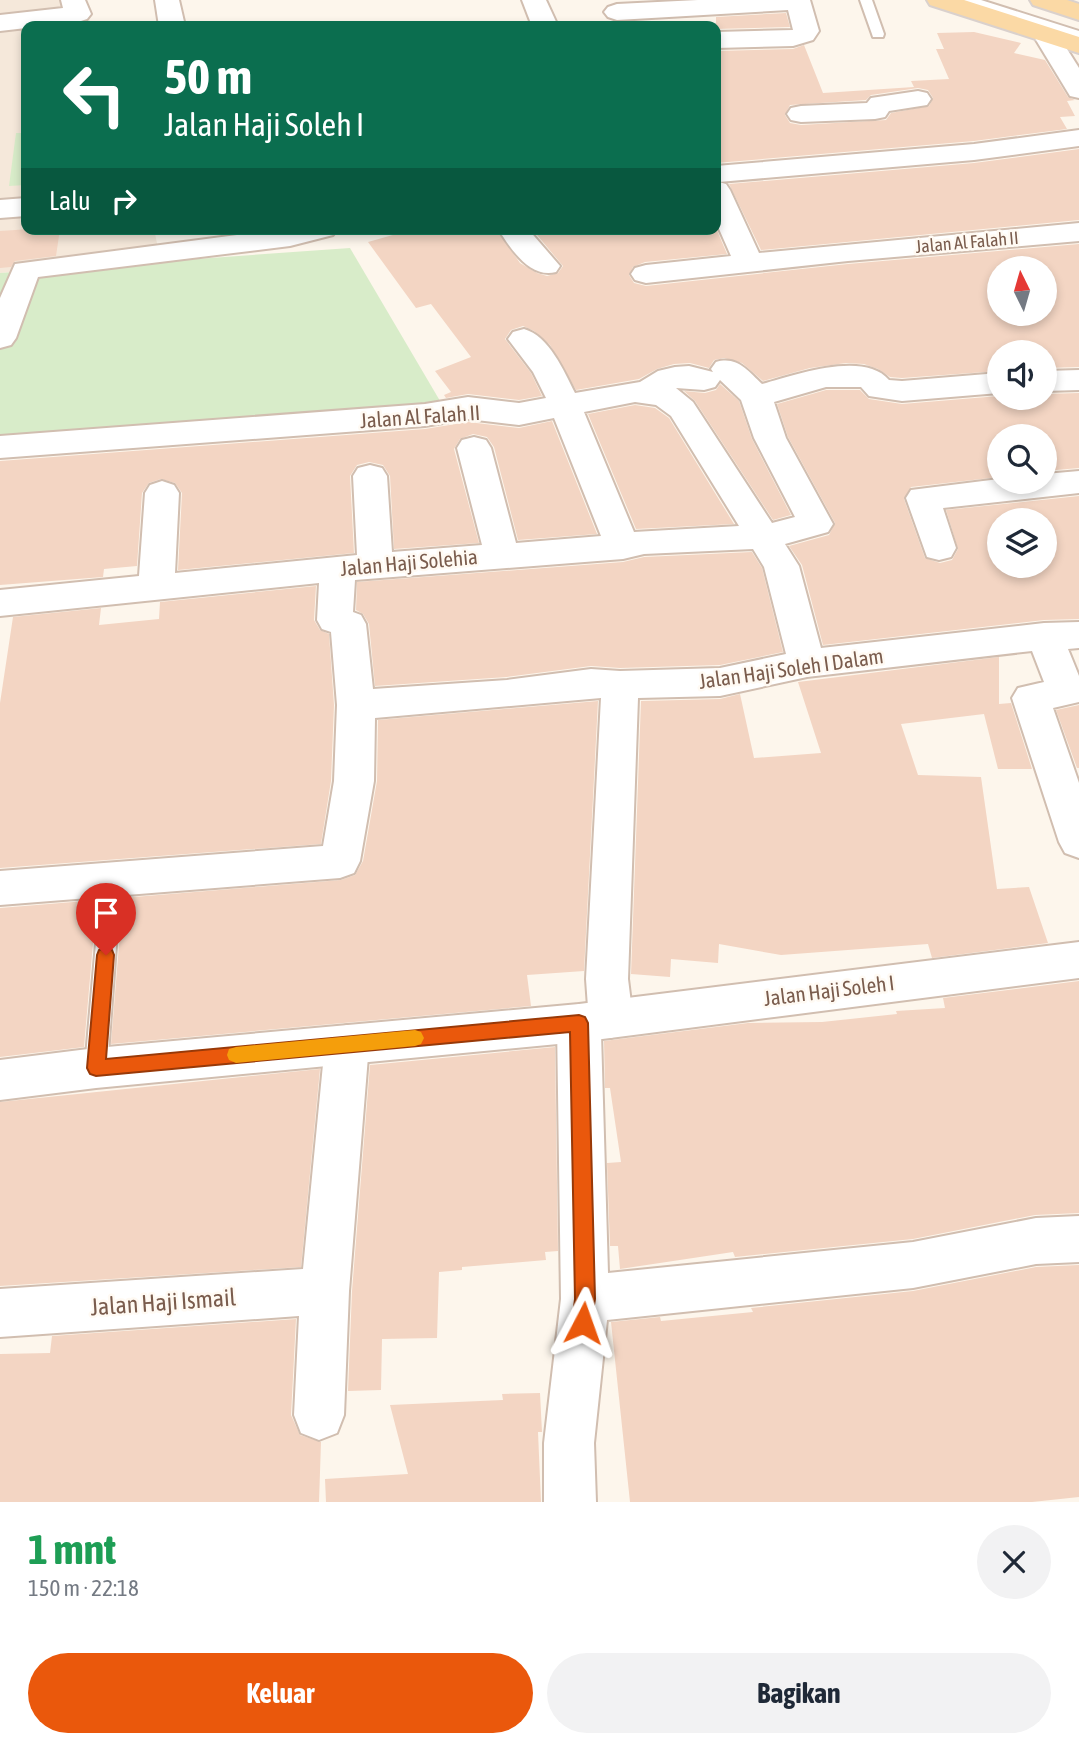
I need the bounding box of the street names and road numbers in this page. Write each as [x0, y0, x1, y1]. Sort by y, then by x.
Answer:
street label: Jalan Al Falah II [915, 227, 1019, 257]
street label: Jalan Al Falah II [359, 400, 481, 432]
street label: Jalan Haji Solehia [339, 544, 479, 580]
street label: Jalan Haji Soleh I Dalam [697, 643, 885, 693]
street label: Jalan Haji Soleh I [762, 970, 896, 1010]
street label: Jalan Haji Ismail [89, 1283, 237, 1321]

